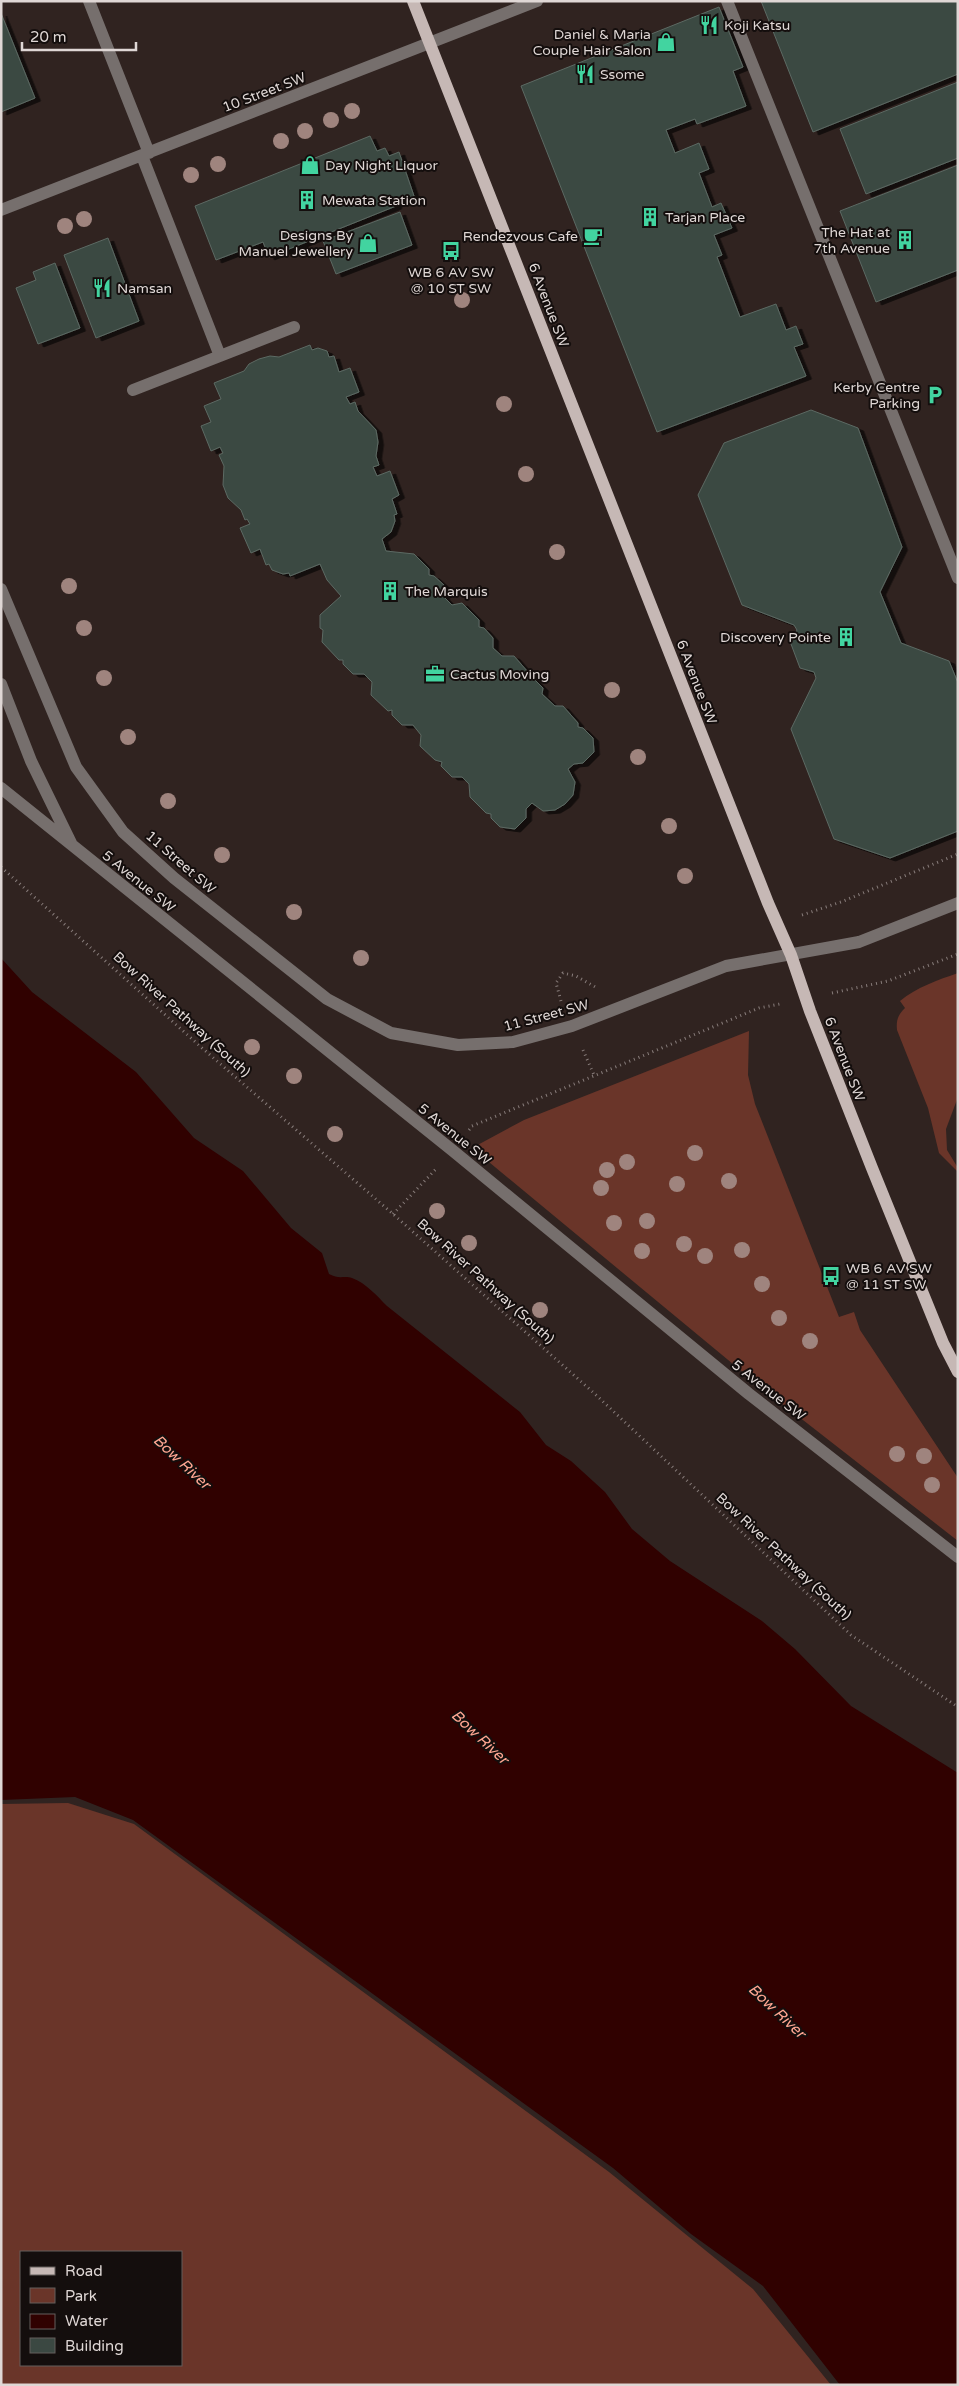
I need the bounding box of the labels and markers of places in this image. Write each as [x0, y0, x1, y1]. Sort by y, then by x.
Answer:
restaurant icon: Koji Katsu [698, 14, 720, 36]
place label: Koji Katsu [724, 17, 790, 34]
place label: Daniel & Maria Couple Hair Salon [533, 26, 651, 59]
shop icon: Daniel & Maria Couple Hair Salon [655, 31, 677, 53]
restaurant icon: Ssome [574, 63, 596, 85]
place label: Ssome [600, 66, 645, 83]
shop icon: Day Night Liquor [299, 154, 321, 176]
place label: Day Night Liquor [325, 157, 438, 174]
building icon: Mewata Station [296, 189, 318, 211]
place label: Mewata Station [322, 192, 426, 209]
building icon: Tarjan Place [639, 206, 661, 228]
place label: Tarjan Place [665, 209, 745, 226]
place label: The Hat at 7th Avenue [814, 224, 891, 257]
cafe icon: Rendezvous Cafe [582, 225, 604, 247]
place label: Designs By Manuel Jewellery [238, 227, 353, 260]
place label: Rendezvous Cafe [463, 228, 578, 245]
building icon: The Hat at 7th Avenue [894, 229, 916, 251]
shop icon: Designs By Manuel Jewellery [357, 232, 379, 254]
bus stop icon: WB 6 AV SW @ 10 ST SW [440, 240, 462, 262]
place label: WB 6 AV SW @ 10 ST SW [408, 264, 494, 297]
restaurant icon: Namsan [91, 277, 113, 299]
place label: Namsan [117, 280, 172, 297]
place label: Kerby Centre Parking [833, 379, 920, 412]
parking icon: Kerby Centre Parking [924, 384, 946, 406]
building icon: The Marquis [379, 580, 401, 602]
place label: The Marquis [405, 583, 488, 600]
building icon: Discovery Pointe [835, 626, 857, 648]
place label: Discovery Pointe [720, 629, 831, 646]
office icon: Cactus Moving [424, 663, 446, 685]
place label: Cactus Moving [450, 666, 549, 683]
place label: WB 6 AV SW @ 11 ST SW [846, 1260, 932, 1293]
bus stop icon: WB 6 AV SW @ 11 ST SW [820, 1265, 842, 1287]

